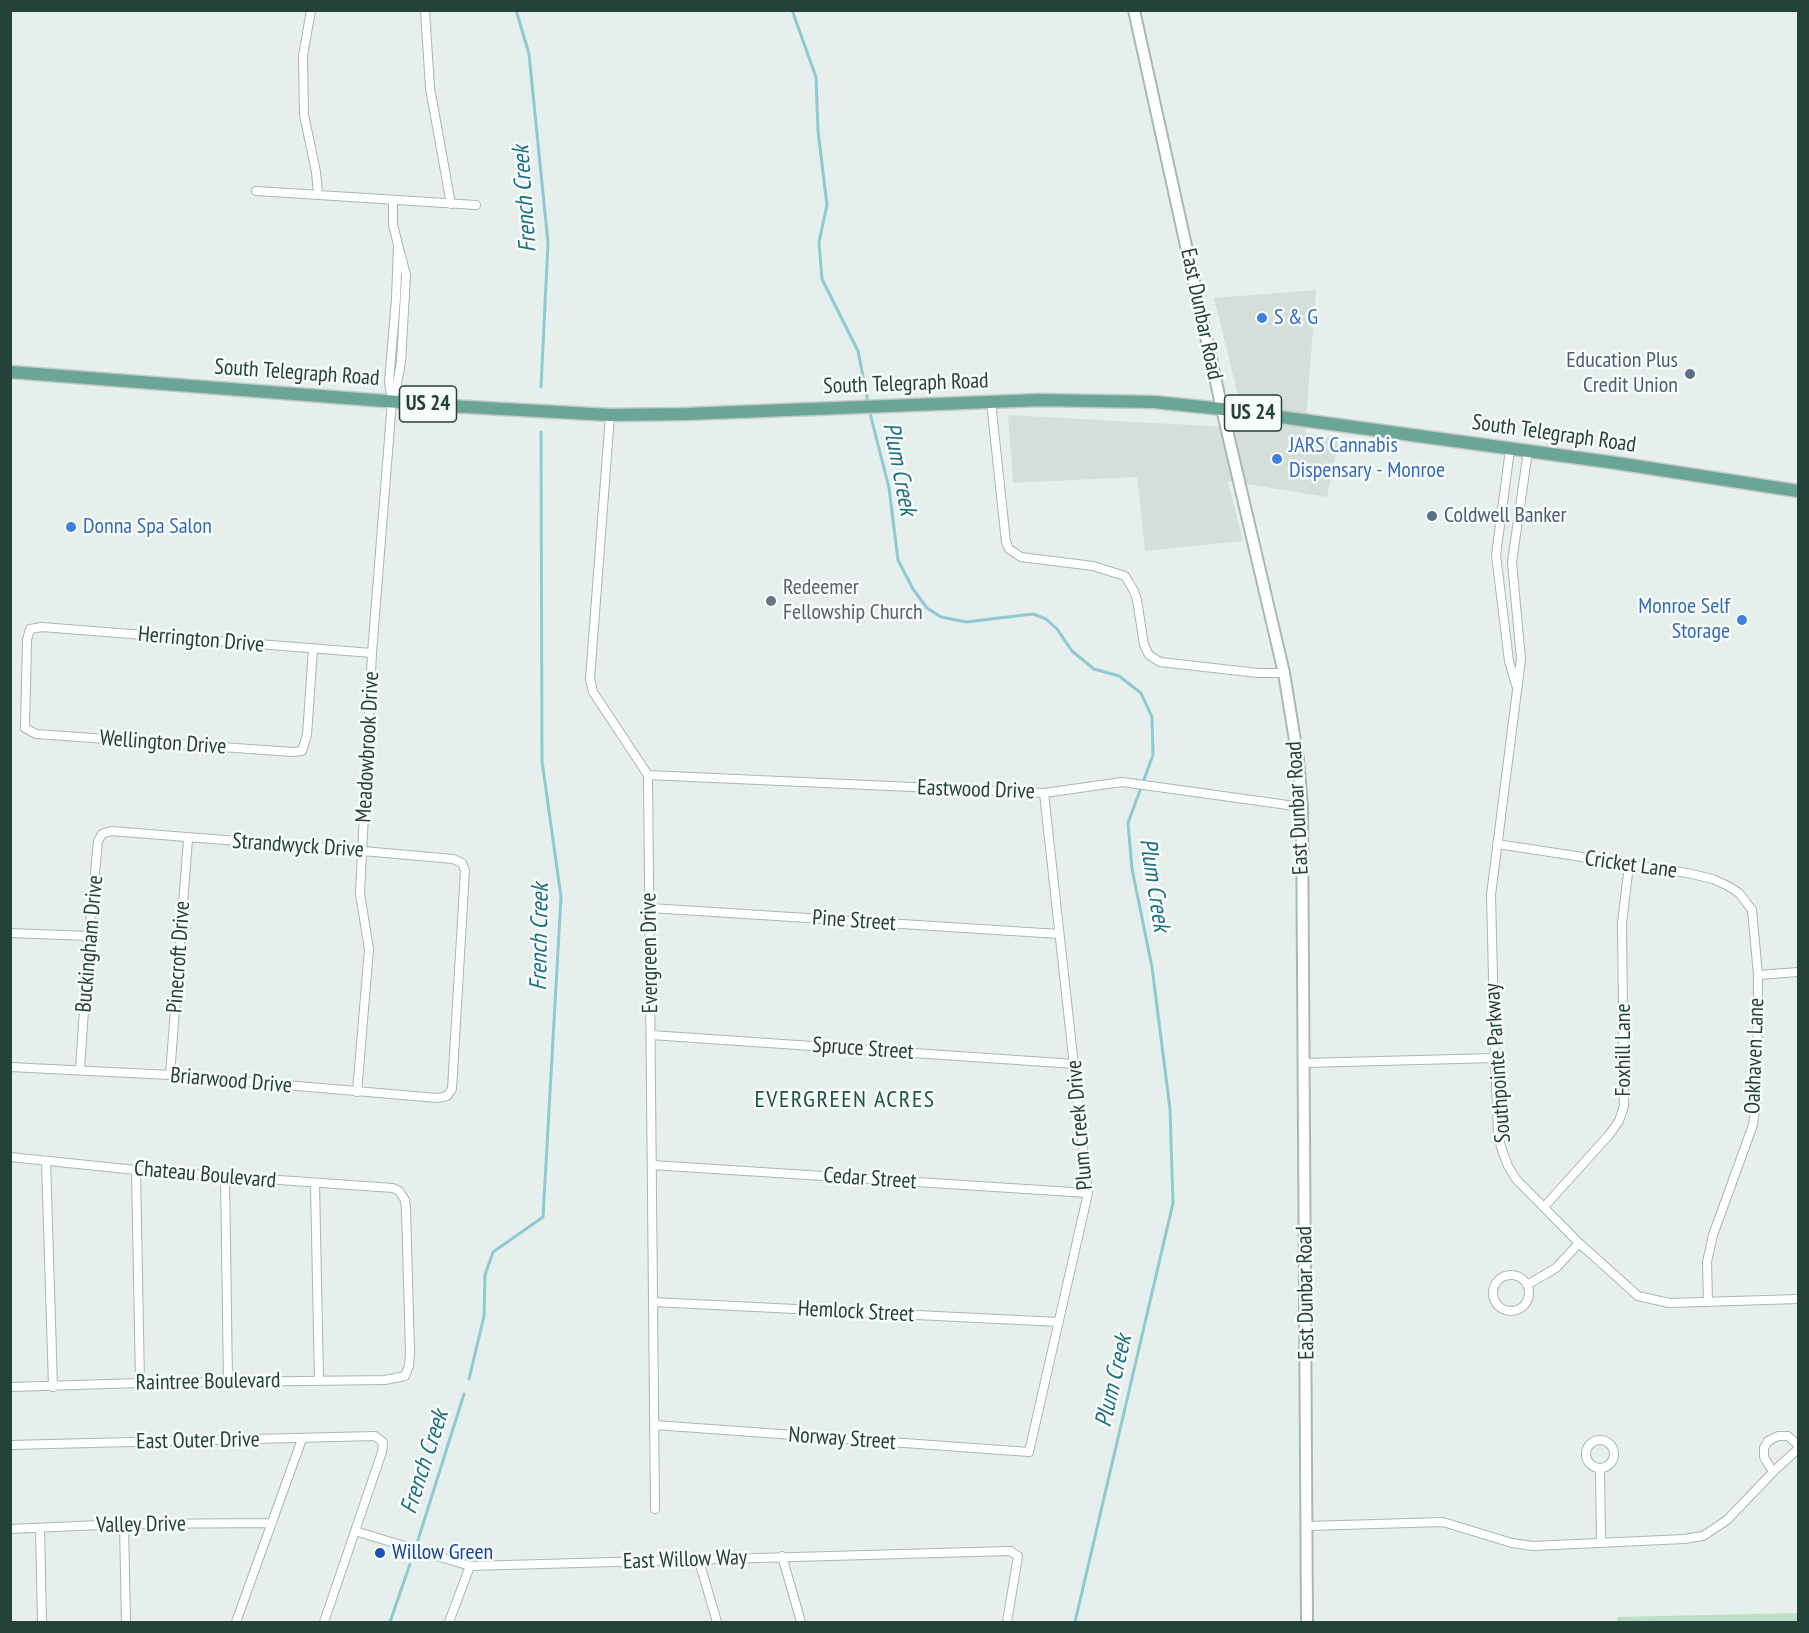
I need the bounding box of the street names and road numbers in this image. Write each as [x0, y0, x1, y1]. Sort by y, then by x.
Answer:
street label: East Dunbar Road [1174, 246, 1228, 382]
street label: South Telegraph Road [214, 354, 380, 392]
street label: South Telegraph Road [823, 368, 989, 400]
road number: US 24 [400, 386, 456, 422]
road number: US 24 [1224, 395, 1282, 431]
street label: South Telegraph Road [1470, 409, 1638, 459]
street label: Herrington Drive [137, 621, 265, 659]
street label: Meadowbrook Drive [351, 671, 385, 823]
street label: Wellington Drive [99, 725, 227, 761]
street label: East Dunbar Road [1281, 741, 1315, 875]
street label: Eastwood Drive [917, 775, 1035, 805]
street label: Strandwyck Drive [231, 828, 365, 864]
street label: Cricket Lane [1583, 845, 1679, 885]
street label: Buckingham Drive [71, 874, 109, 1014]
street label: Evergreen Drive [636, 892, 664, 1014]
street label: Pinecroft Drive [162, 900, 196, 1014]
street label: Pine Street [811, 905, 897, 937]
street label: Southpointe Parkway [1479, 982, 1517, 1144]
street label: Oakhaven Lane [1740, 997, 1770, 1115]
street label: Foxhill Lane [1611, 1004, 1637, 1096]
street label: Spruce Street [812, 1032, 914, 1066]
street label: Plum Creek Drive [1061, 1059, 1099, 1191]
street label: Briarwood Drive [169, 1063, 293, 1099]
street label: Chateau Boulevard [133, 1156, 277, 1194]
street label: Cedar Street [823, 1163, 917, 1195]
street label: East Dunbar Road [1292, 1226, 1320, 1360]
street label: Hemlock Street [797, 1296, 915, 1328]
street label: Raintree Boulevard [135, 1368, 281, 1396]
street label: Norway Street [787, 1422, 897, 1456]
street label: East Outer Drive [136, 1427, 260, 1455]
street label: Valley Drive [96, 1511, 186, 1539]
street label: East Willow Way [622, 1545, 748, 1575]

